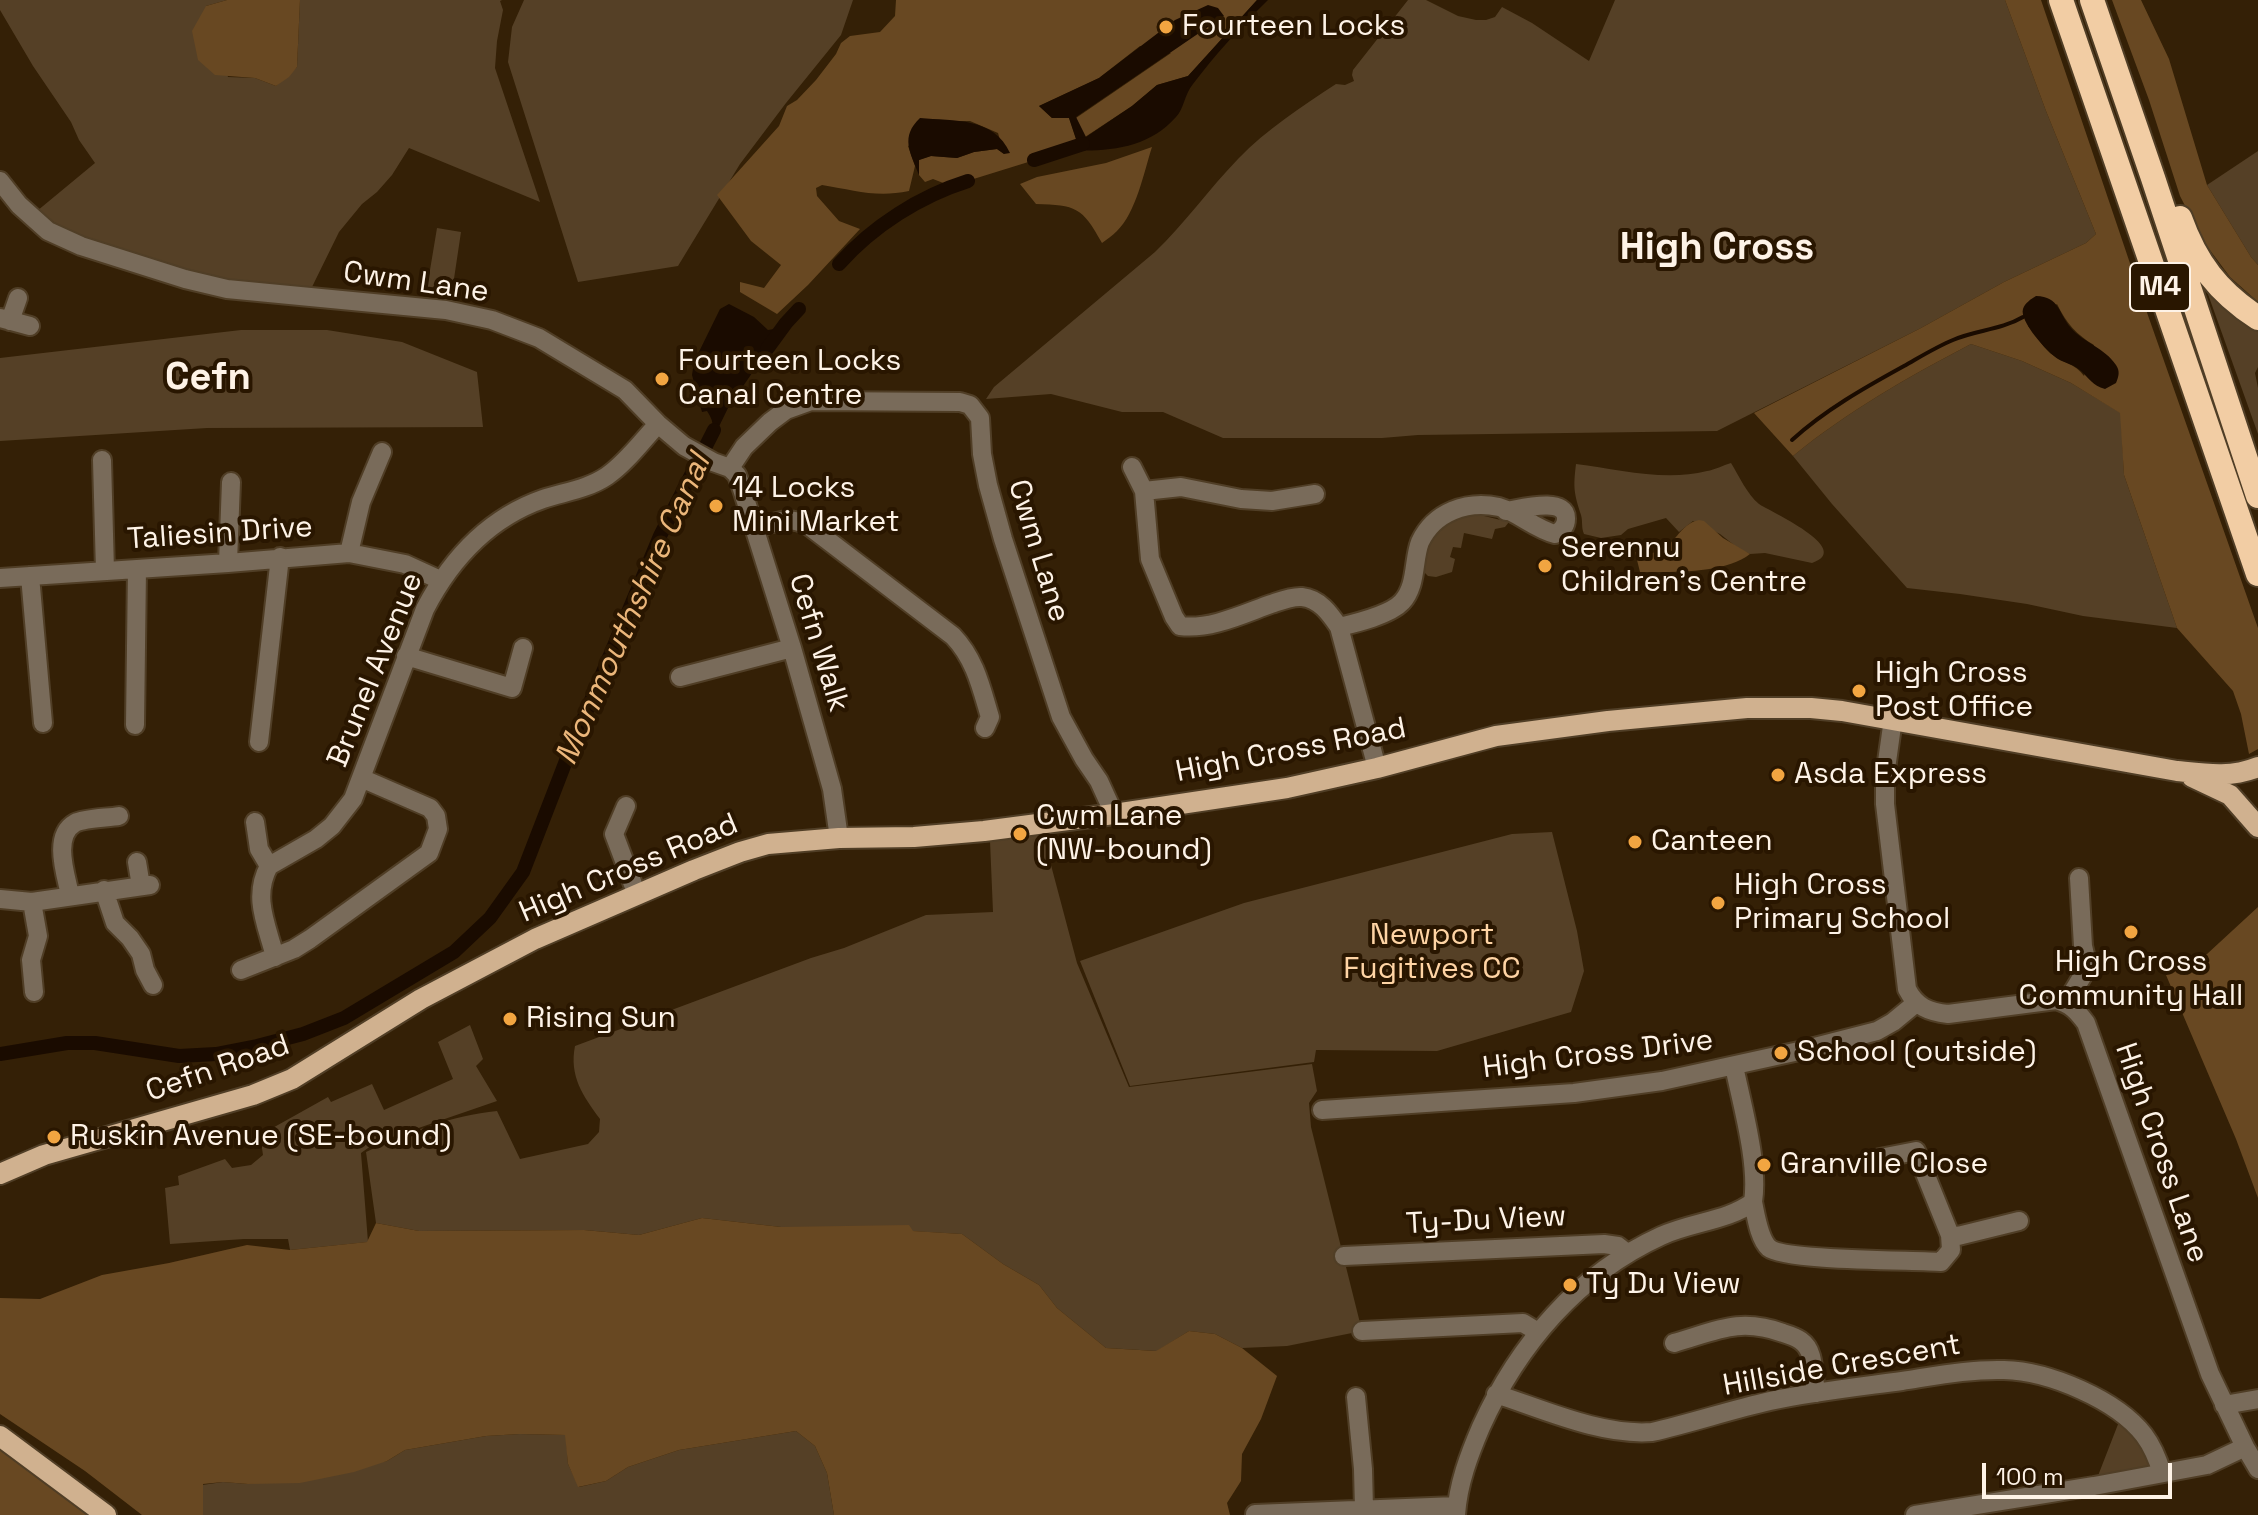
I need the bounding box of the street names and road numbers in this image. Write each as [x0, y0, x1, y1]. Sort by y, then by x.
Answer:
street label: Cwm Lane [341, 255, 491, 311]
road number: M4 [2130, 263, 2190, 311]
street label: Cwm Lane [999, 476, 1077, 626]
street label: Taliesin Drive [126, 510, 314, 558]
street label: Brunel Avenue [321, 567, 431, 773]
street label: Cefn Walk [780, 570, 856, 716]
street label: High Cross Road [1173, 711, 1409, 791]
street label: High Cross Road [514, 807, 744, 931]
street label: High Cross Drive [1481, 1023, 1715, 1087]
street label: Cefn Road [141, 1028, 295, 1110]
street label: High Cross Lane [2107, 1038, 2215, 1268]
street label: Ty-Du View [1405, 1199, 1567, 1243]
street label: Hillside Crescent [1720, 1327, 1964, 1405]

